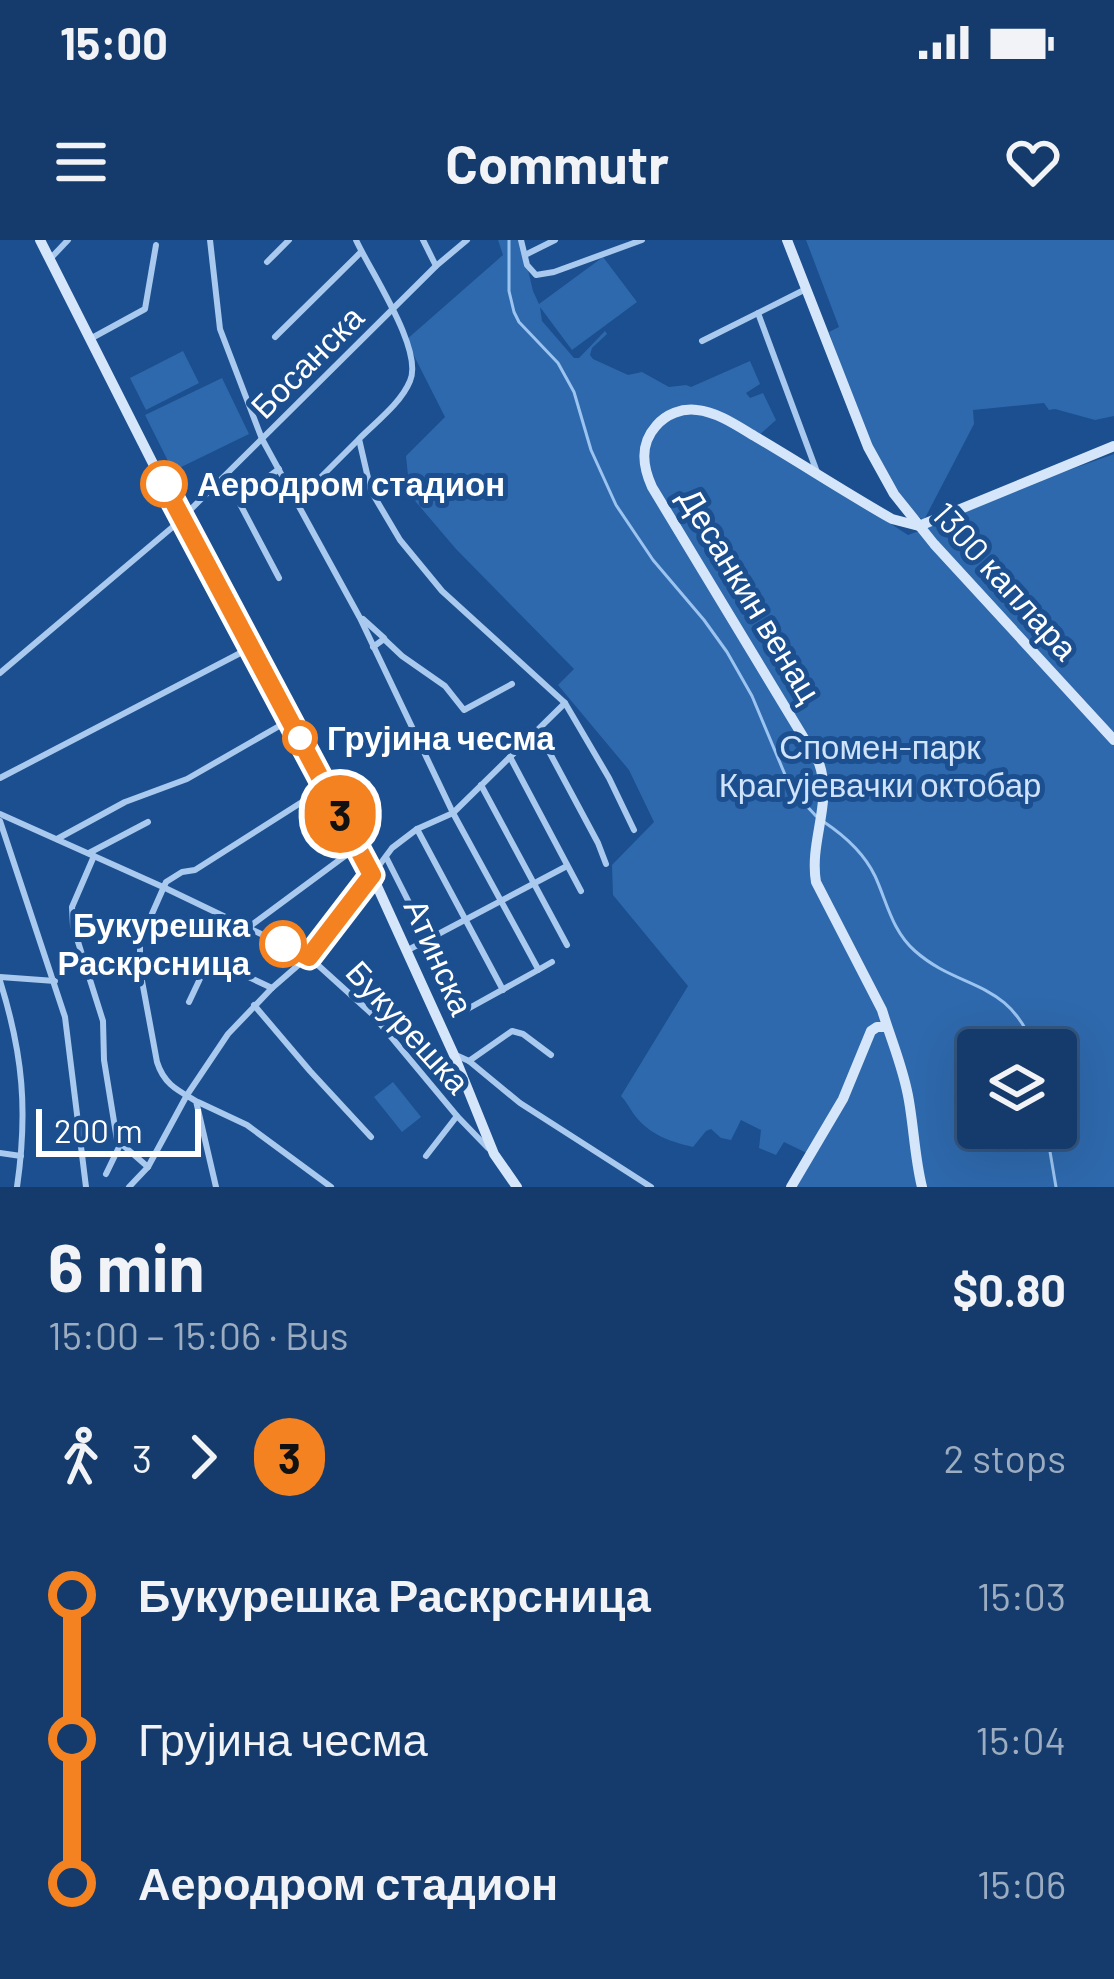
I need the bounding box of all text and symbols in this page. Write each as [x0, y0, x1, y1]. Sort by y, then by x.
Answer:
text: 15:00 [60, 15, 168, 69]
icon: menu [48, 129, 114, 195]
icon: heart [1000, 129, 1066, 195]
text: Commutr [445, 130, 669, 195]
street label: Босанска [242, 296, 371, 426]
marker: Аеродром стадион [142, 462, 186, 506]
place label: Аеродром стадион [197, 463, 505, 503]
street label: Десанкин венац [671, 480, 830, 709]
street label: 1300 каплара [925, 493, 1087, 668]
place label: Грујина чесма [327, 717, 555, 757]
marker: Грујина чесма [284, 722, 316, 754]
park label: Спомен-парк Крагујевачки октобар [719, 726, 1041, 804]
line badge: 3 [301, 775, 379, 853]
text: 3 [329, 789, 351, 839]
street label: Атинска [397, 892, 483, 1022]
place label: Букурешка Раскрсница [57, 904, 251, 982]
marker: Букурешка Раскрсница [261, 922, 305, 966]
street label: Букурешка [339, 952, 479, 1102]
map controls [957, 1029, 1077, 1149]
button: layers [957, 1029, 1077, 1149]
scale bar [36, 1103, 201, 1156]
text: 200 m [54, 1110, 143, 1150]
text: 6 min [48, 1226, 205, 1305]
text: $0.80 [952, 1262, 1066, 1316]
text: 15:00 – 15:06 · Bus [48, 1311, 349, 1358]
icon: walk [48, 1424, 114, 1490]
icon: forward [170, 1424, 236, 1490]
text: 3 [278, 1432, 301, 1482]
text: 3 [132, 1434, 152, 1481]
text: 2 stops [943, 1434, 1066, 1481]
text: Букурешка Раскрсница [138, 1567, 651, 1621]
text: 15:03 [977, 1572, 1066, 1619]
text: Грујина чесма [138, 1711, 428, 1765]
text: 15:04 [976, 1716, 1066, 1763]
text: Аеродром стадион [138, 1855, 558, 1909]
text: 15:06 [977, 1860, 1066, 1907]

